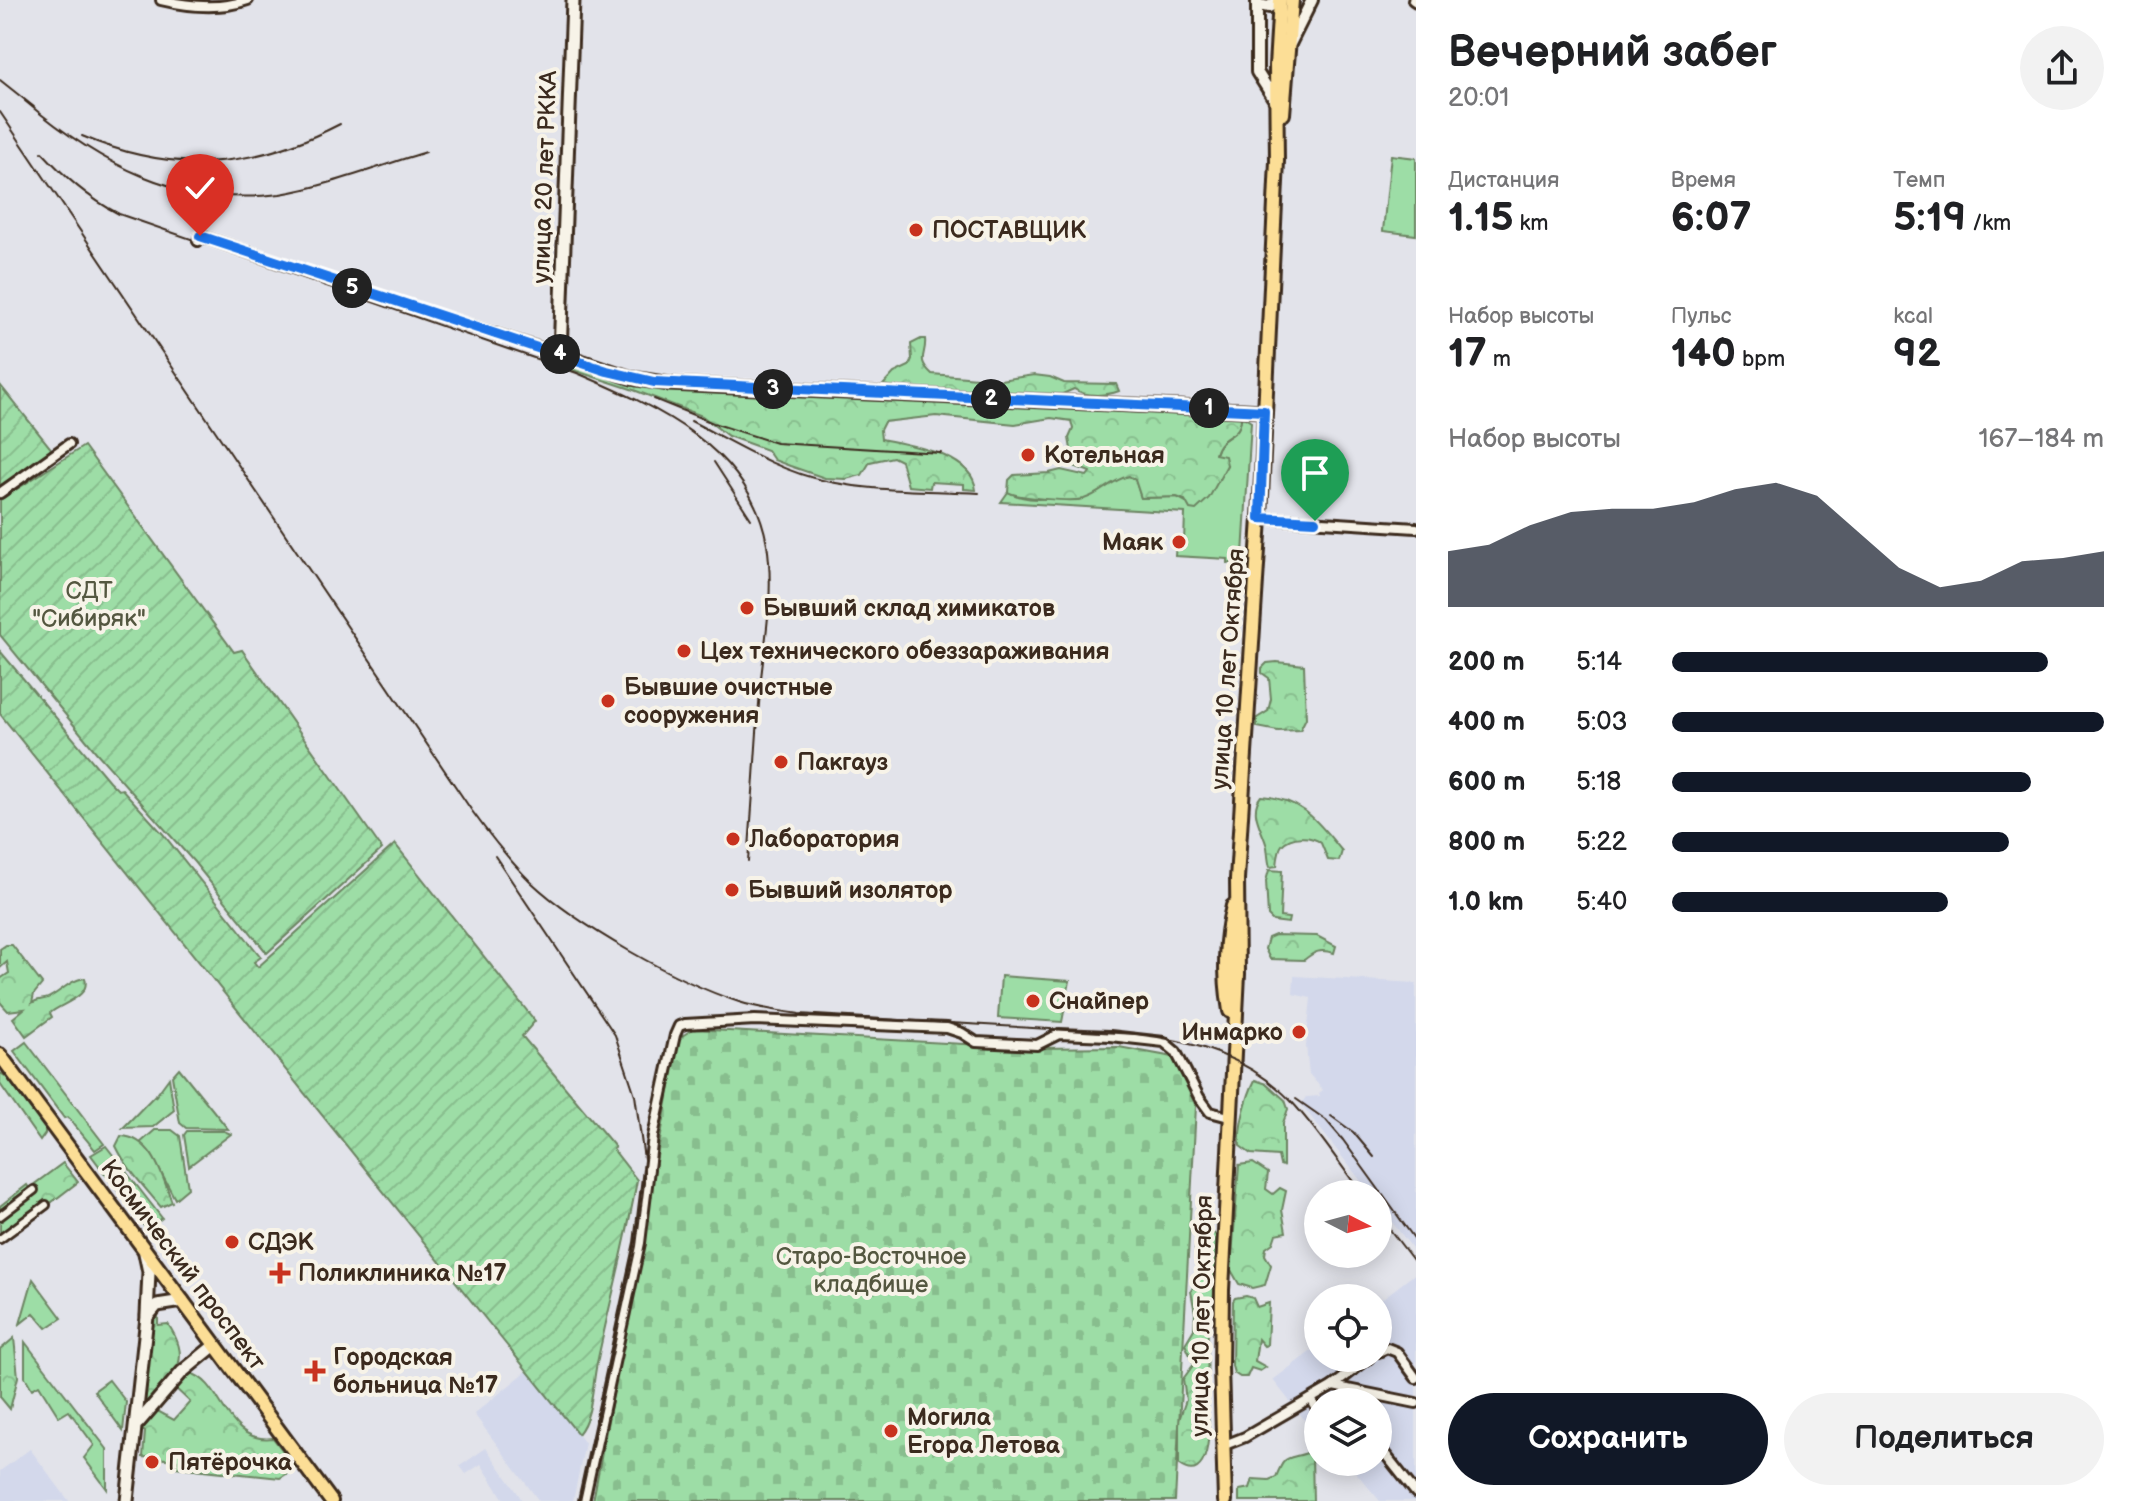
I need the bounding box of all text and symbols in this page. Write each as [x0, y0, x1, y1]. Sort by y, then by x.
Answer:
text: Вечерний забег [1448, 26, 1777, 79]
button: share [2020, 26, 2104, 110]
street label: улица 20 лет РККА [527, 70, 563, 284]
text: 20:01 [1448, 83, 1509, 114]
pin [166, 154, 234, 236]
icon: check [178, 166, 222, 210]
text: Дистанция [1448, 167, 1559, 194]
text: Время [1671, 167, 1736, 194]
text: Темп [1893, 167, 1946, 194]
text: 1.15 [1448, 194, 1514, 242]
text: 6:07 [1671, 194, 1752, 242]
text: 5:19 [1893, 194, 1966, 242]
text: km [1514, 210, 1548, 237]
text: /km [1966, 210, 2011, 237]
place label: ПОСТАВЩИК [932, 216, 1087, 245]
marker: ПОСТАВЩИК [907, 221, 925, 239]
pin: 5 [332, 268, 372, 308]
text: 5 [346, 274, 358, 301]
text: Набор высоты [1448, 303, 1594, 330]
text: Пульс [1671, 303, 1731, 330]
text: kcal [1893, 303, 1933, 330]
text: 17 [1448, 330, 1487, 378]
text: 140 [1671, 330, 1736, 378]
text: 92 [1893, 330, 1941, 378]
pin: 4 [540, 334, 580, 374]
text: 4 [554, 340, 566, 367]
text: m [1487, 346, 1511, 373]
text: bpm [1736, 346, 1785, 373]
pin: 3 [753, 369, 793, 409]
text: 3 [767, 375, 779, 402]
pin: 2 [971, 379, 1011, 419]
text: 2 [984, 385, 998, 412]
pin: 1 [1189, 388, 1229, 428]
text: 1 [1204, 394, 1214, 421]
text: Набор высоты [1448, 424, 1621, 455]
text: 167–184 m [1979, 424, 2104, 455]
pin [1281, 439, 1349, 521]
place label: Котельная [1044, 441, 1165, 470]
marker: Котельная [1019, 446, 1037, 464]
icon: arrive [1293, 451, 1337, 495]
place label: Маяк [1102, 528, 1164, 557]
marker: Маяк [1170, 533, 1188, 551]
street label: улица 10 лет Октября [1205, 547, 1251, 791]
park label: СДТ "Сибиряк" [32, 576, 146, 633]
place label: Бывший склад химикатов [763, 594, 1055, 623]
marker: Бывший склад химикатов [738, 599, 756, 617]
place label: Цех технического обеззараживания [700, 637, 1110, 666]
marker: Цех технического обеззараживания [675, 642, 693, 660]
text: 200 m [1448, 647, 1525, 678]
text: 5:14 [1576, 647, 1622, 678]
place label: Бывшие очистные сооружения [624, 673, 833, 730]
marker: Бывшие очистные сооружения [599, 692, 617, 710]
text: 400 m [1448, 707, 1525, 738]
text: 5:03 [1576, 707, 1627, 738]
place label: Пакгауз [797, 748, 888, 777]
marker: Пакгауз [772, 753, 790, 771]
text: 600 m [1448, 767, 1525, 798]
text: 5:18 [1576, 767, 1621, 798]
place label: Лаборатория [748, 825, 900, 854]
text: 800 m [1448, 827, 1525, 858]
text: 5:22 [1576, 827, 1627, 858]
marker: Лаборатория [724, 830, 742, 848]
place label: Бывший изолятор [748, 876, 952, 905]
marker: Бывший изолятор [723, 881, 741, 899]
text: 1.0 km [1448, 887, 1524, 918]
text: 5:40 [1576, 887, 1627, 918]
place label: Снайпер [1049, 987, 1149, 1016]
marker: Снайпер [1024, 992, 1042, 1010]
place label: Инмарко [1181, 1018, 1283, 1047]
marker: Инмарко [1290, 1023, 1308, 1041]
street label: Космический проспект [94, 1154, 272, 1376]
north arrow [1304, 1180, 1392, 1268]
map controls [1304, 1180, 1392, 1476]
street label: улица 10 лет Октября [1185, 1195, 1219, 1437]
place label: СДЭК [248, 1228, 315, 1257]
marker: СДЭК [223, 1233, 241, 1251]
park label: Старо-Восточное кладбище [776, 1242, 966, 1299]
place label: Поликлиника №17 [298, 1259, 507, 1288]
marker: Поликлиника №17 [269, 1262, 291, 1284]
button: locate [1304, 1284, 1392, 1372]
place label: Городская больница №17 [333, 1343, 498, 1400]
marker: Городская больница №17 [304, 1360, 326, 1382]
button: layers [1304, 1388, 1392, 1476]
button: Сохранить [1448, 1393, 1768, 1485]
button: Поделиться [1784, 1393, 2104, 1485]
place label: Могила Егора Летова [907, 1403, 1061, 1460]
marker: Могила Егора Летова [882, 1422, 900, 1440]
place label: Пятёрочка [168, 1448, 293, 1477]
marker: Пятёрочка [143, 1453, 161, 1471]

